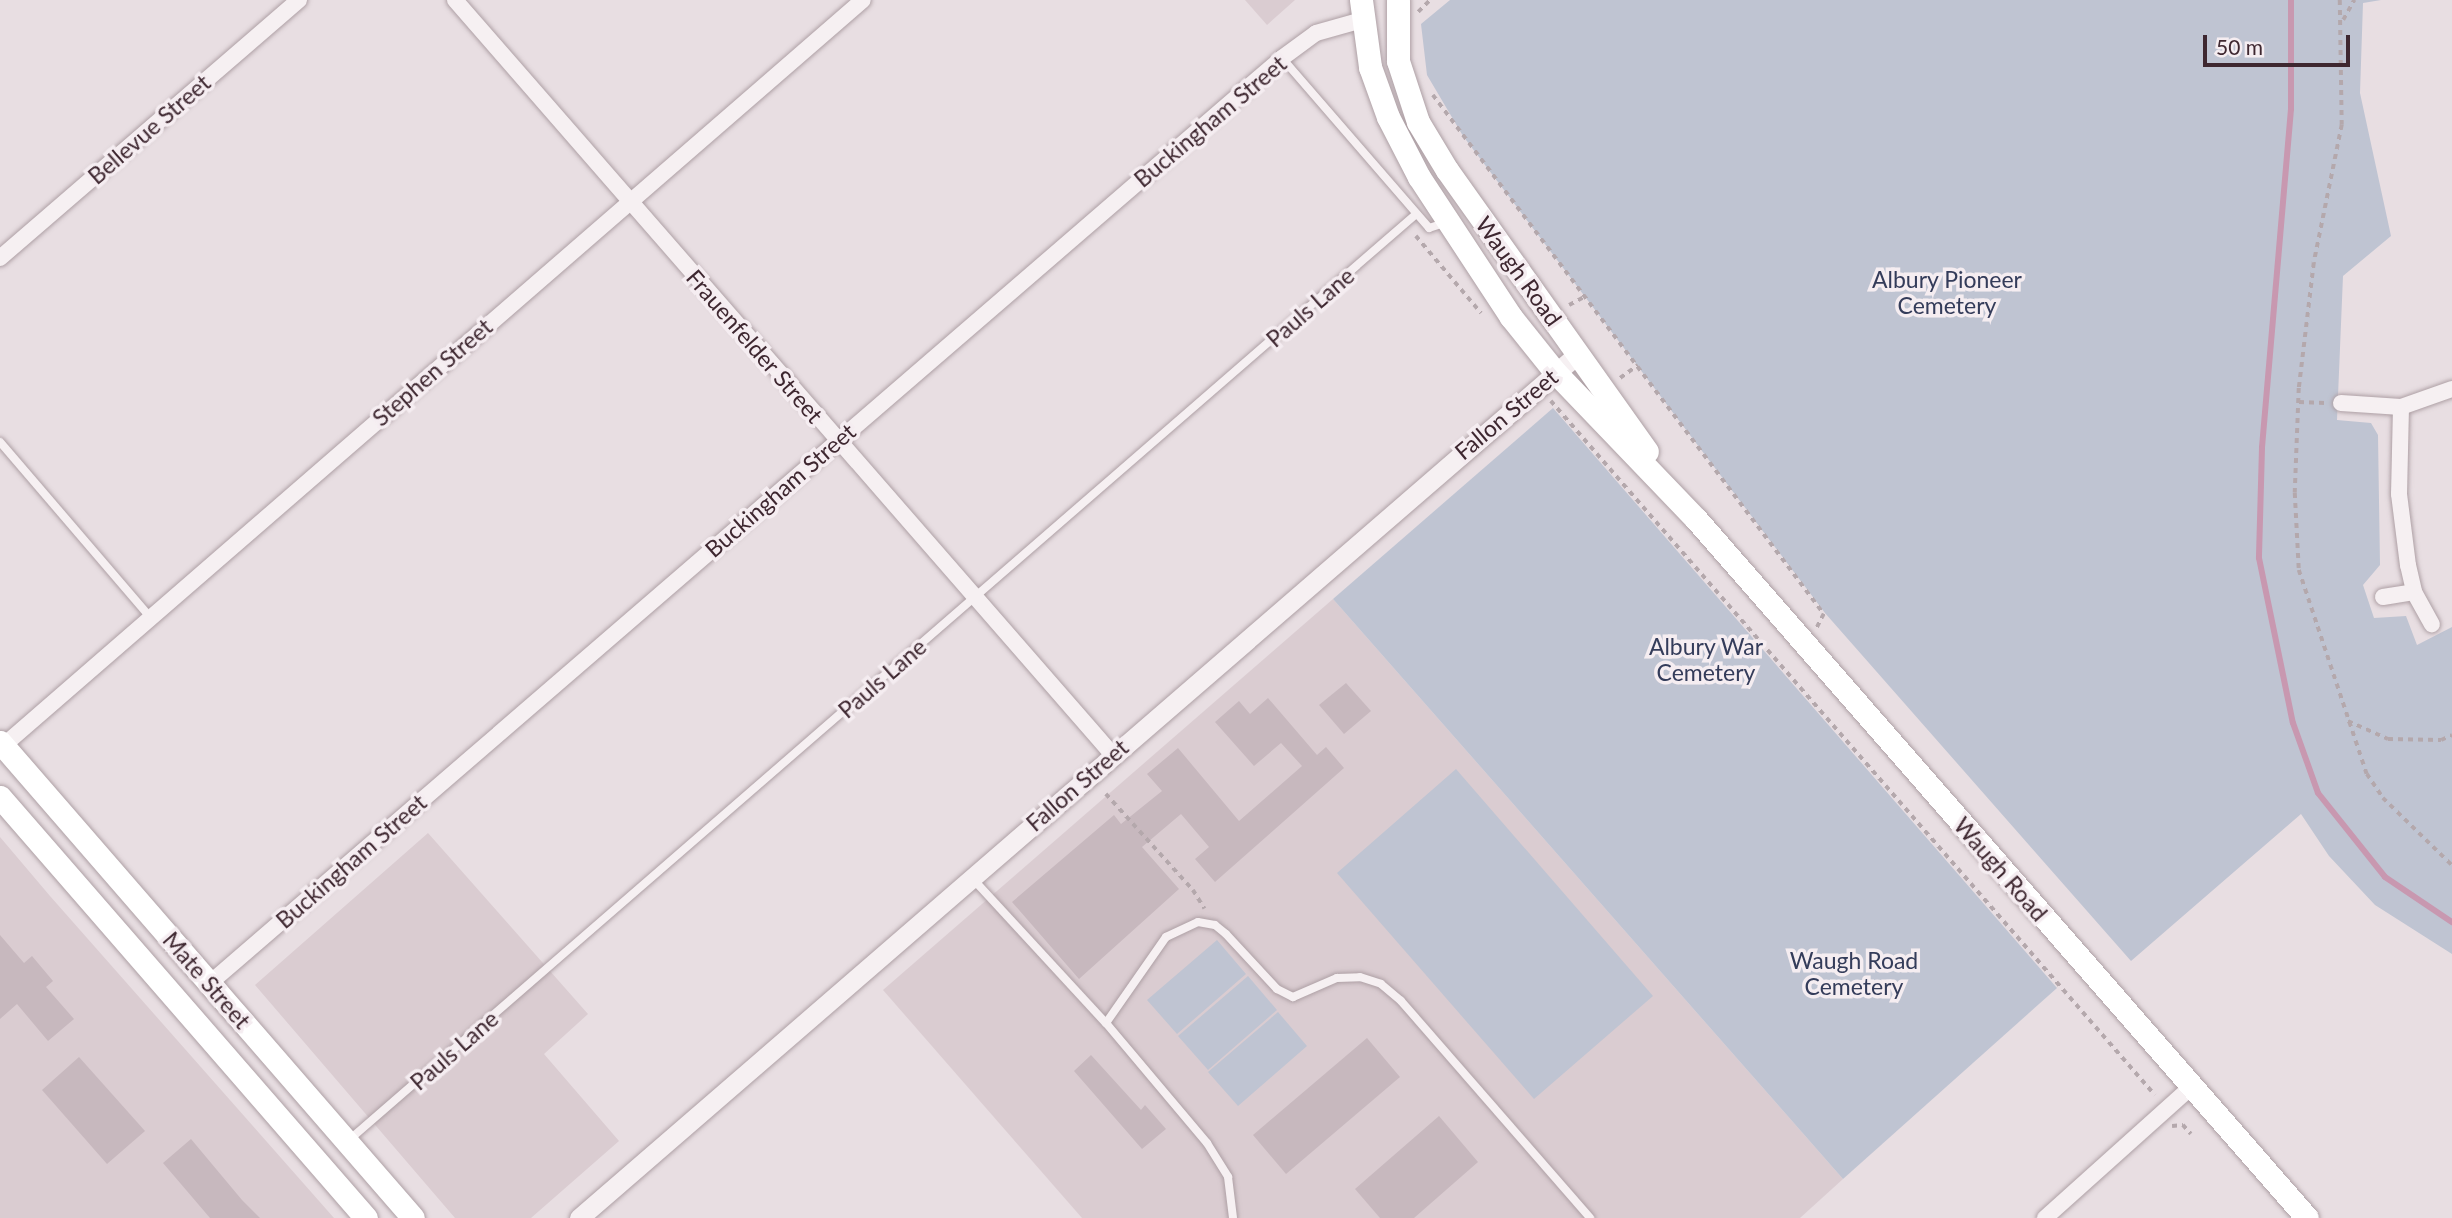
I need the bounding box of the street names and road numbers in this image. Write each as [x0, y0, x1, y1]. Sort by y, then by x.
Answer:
street label: Buckingham Street [1128, 49, 1292, 193]
street label: Bellevue Street [82, 68, 216, 190]
street label: Waugh Road [1470, 211, 1568, 331]
street label: Pauls Lane [1260, 261, 1360, 353]
street label: Frauenfelder Street [681, 264, 829, 428]
street label: Stephen Street [367, 313, 497, 431]
street label: Fallon Street [1449, 363, 1563, 465]
street label: Buckingham Street [699, 417, 861, 563]
street label: Pauls Lane [832, 632, 932, 724]
street label: Fallon Street [1020, 733, 1134, 837]
street label: Buckingham Street [270, 788, 432, 934]
street label: Waugh Road [1948, 811, 2054, 927]
street label: Mate Street [158, 926, 256, 1034]
street label: Pauls Lane [404, 1004, 504, 1096]

